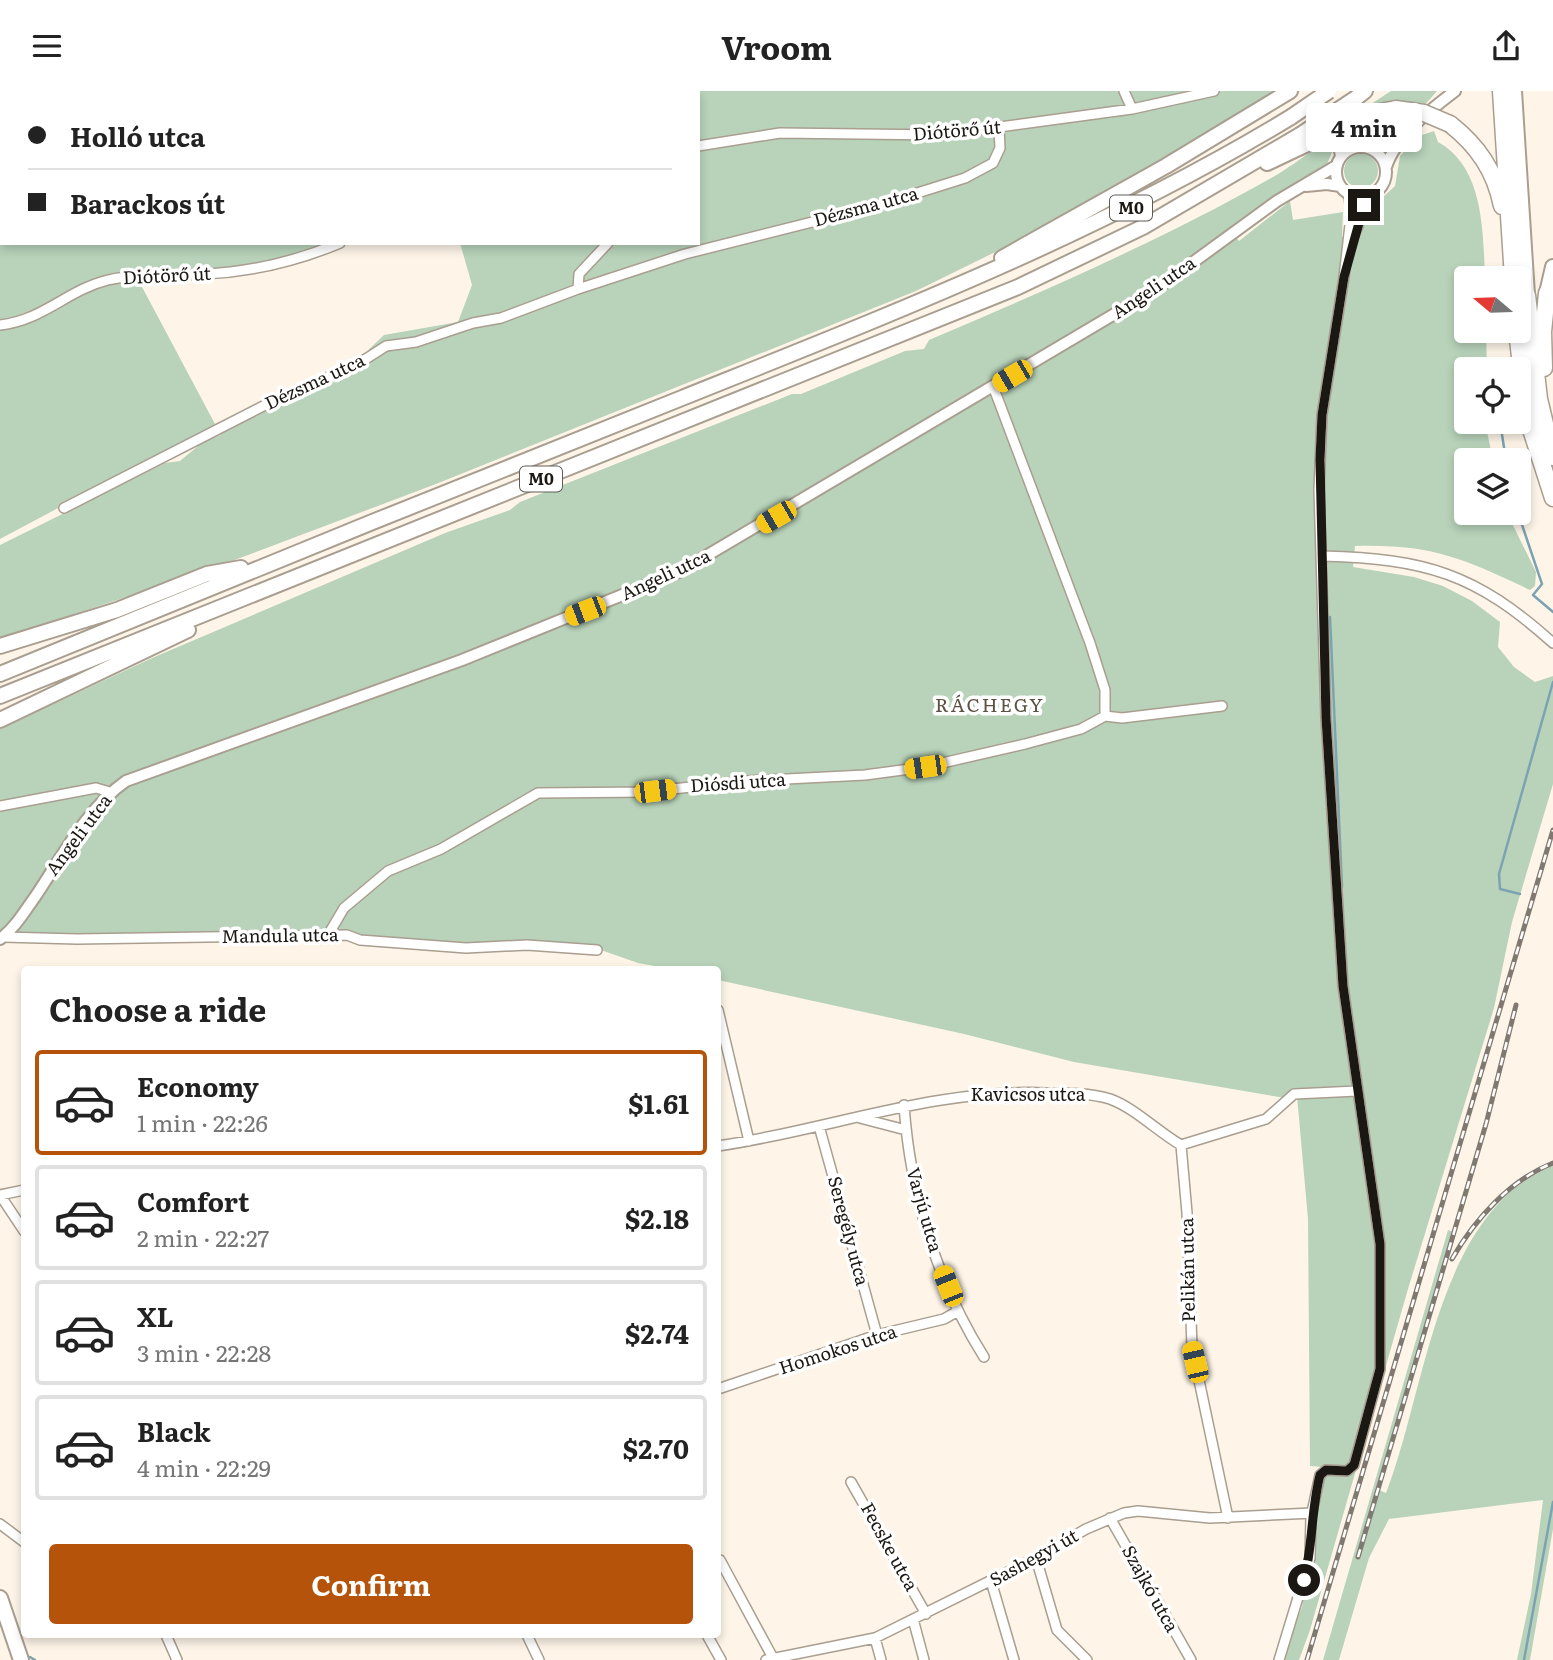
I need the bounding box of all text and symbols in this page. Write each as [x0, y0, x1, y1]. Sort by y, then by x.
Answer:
text: Vroom [721, 22, 832, 70]
icon: menu [28, 27, 66, 65]
icon: share [1487, 27, 1525, 65]
callout: 4 min [1306, 103, 1422, 152]
text: 4 min [1331, 110, 1397, 144]
street label: Diótörő út [912, 112, 1003, 147]
text: Holló utca [70, 116, 205, 155]
street label: Dézsma utca [810, 179, 921, 232]
text: Barackos út [70, 183, 225, 222]
route end [1348, 189, 1380, 221]
road number: M0 [1110, 196, 1152, 221]
street label: Angeli utca [1106, 249, 1201, 325]
street label: Diótörő út [122, 259, 212, 290]
north arrow [1454, 266, 1531, 343]
map controls [1454, 266, 1531, 525]
street label: Dézsma utca [260, 346, 369, 416]
car [989, 356, 1036, 396]
button: locate [1454, 357, 1531, 434]
button: layers [1454, 448, 1531, 525]
road number: M0 [520, 467, 562, 491]
car [753, 497, 800, 537]
street label: Angeli utca [616, 541, 715, 606]
car [562, 594, 609, 628]
district label: RÁCHEGY [935, 690, 1045, 718]
car [903, 754, 948, 780]
street label: Diósdi utca [689, 765, 787, 798]
car [633, 778, 678, 804]
street label: Angeli utca [38, 787, 118, 881]
street label: Mandula utca [221, 920, 339, 949]
text: Choose a ride [49, 984, 266, 1032]
text: Economy [137, 1066, 259, 1105]
icon: car [53, 1071, 116, 1134]
street label: Kavicsos utca [971, 1080, 1086, 1107]
text: $1.61 [628, 1083, 689, 1122]
text: 1 min · 22:26 [137, 1105, 268, 1139]
street label: Varjú utca [900, 1164, 951, 1256]
street label: Seregély utca [822, 1173, 877, 1289]
text: Comfort [137, 1181, 249, 1220]
icon: car [53, 1186, 116, 1249]
text: $2.18 [625, 1198, 689, 1237]
street label: Pelikán utca [1172, 1217, 1201, 1323]
text: 2 min · 22:27 [137, 1220, 269, 1254]
car [931, 1263, 966, 1309]
text: XL [137, 1296, 174, 1335]
icon: car [53, 1301, 116, 1364]
text: $2.74 [625, 1313, 689, 1352]
street label: Homokos utca [775, 1317, 900, 1380]
text: 3 min · 22:28 [137, 1335, 271, 1369]
car [1181, 1339, 1210, 1385]
text: Black [137, 1411, 211, 1450]
icon: car [53, 1416, 116, 1479]
text: $2.70 [623, 1428, 689, 1467]
text: 4 min · 22:29 [137, 1450, 271, 1484]
street label: Fecske utca [855, 1497, 926, 1596]
street label: Sashegyi út [984, 1521, 1083, 1592]
street label: Szajkó utca [1116, 1540, 1186, 1637]
button: Confirm [49, 1544, 693, 1624]
route start [1288, 1564, 1320, 1596]

